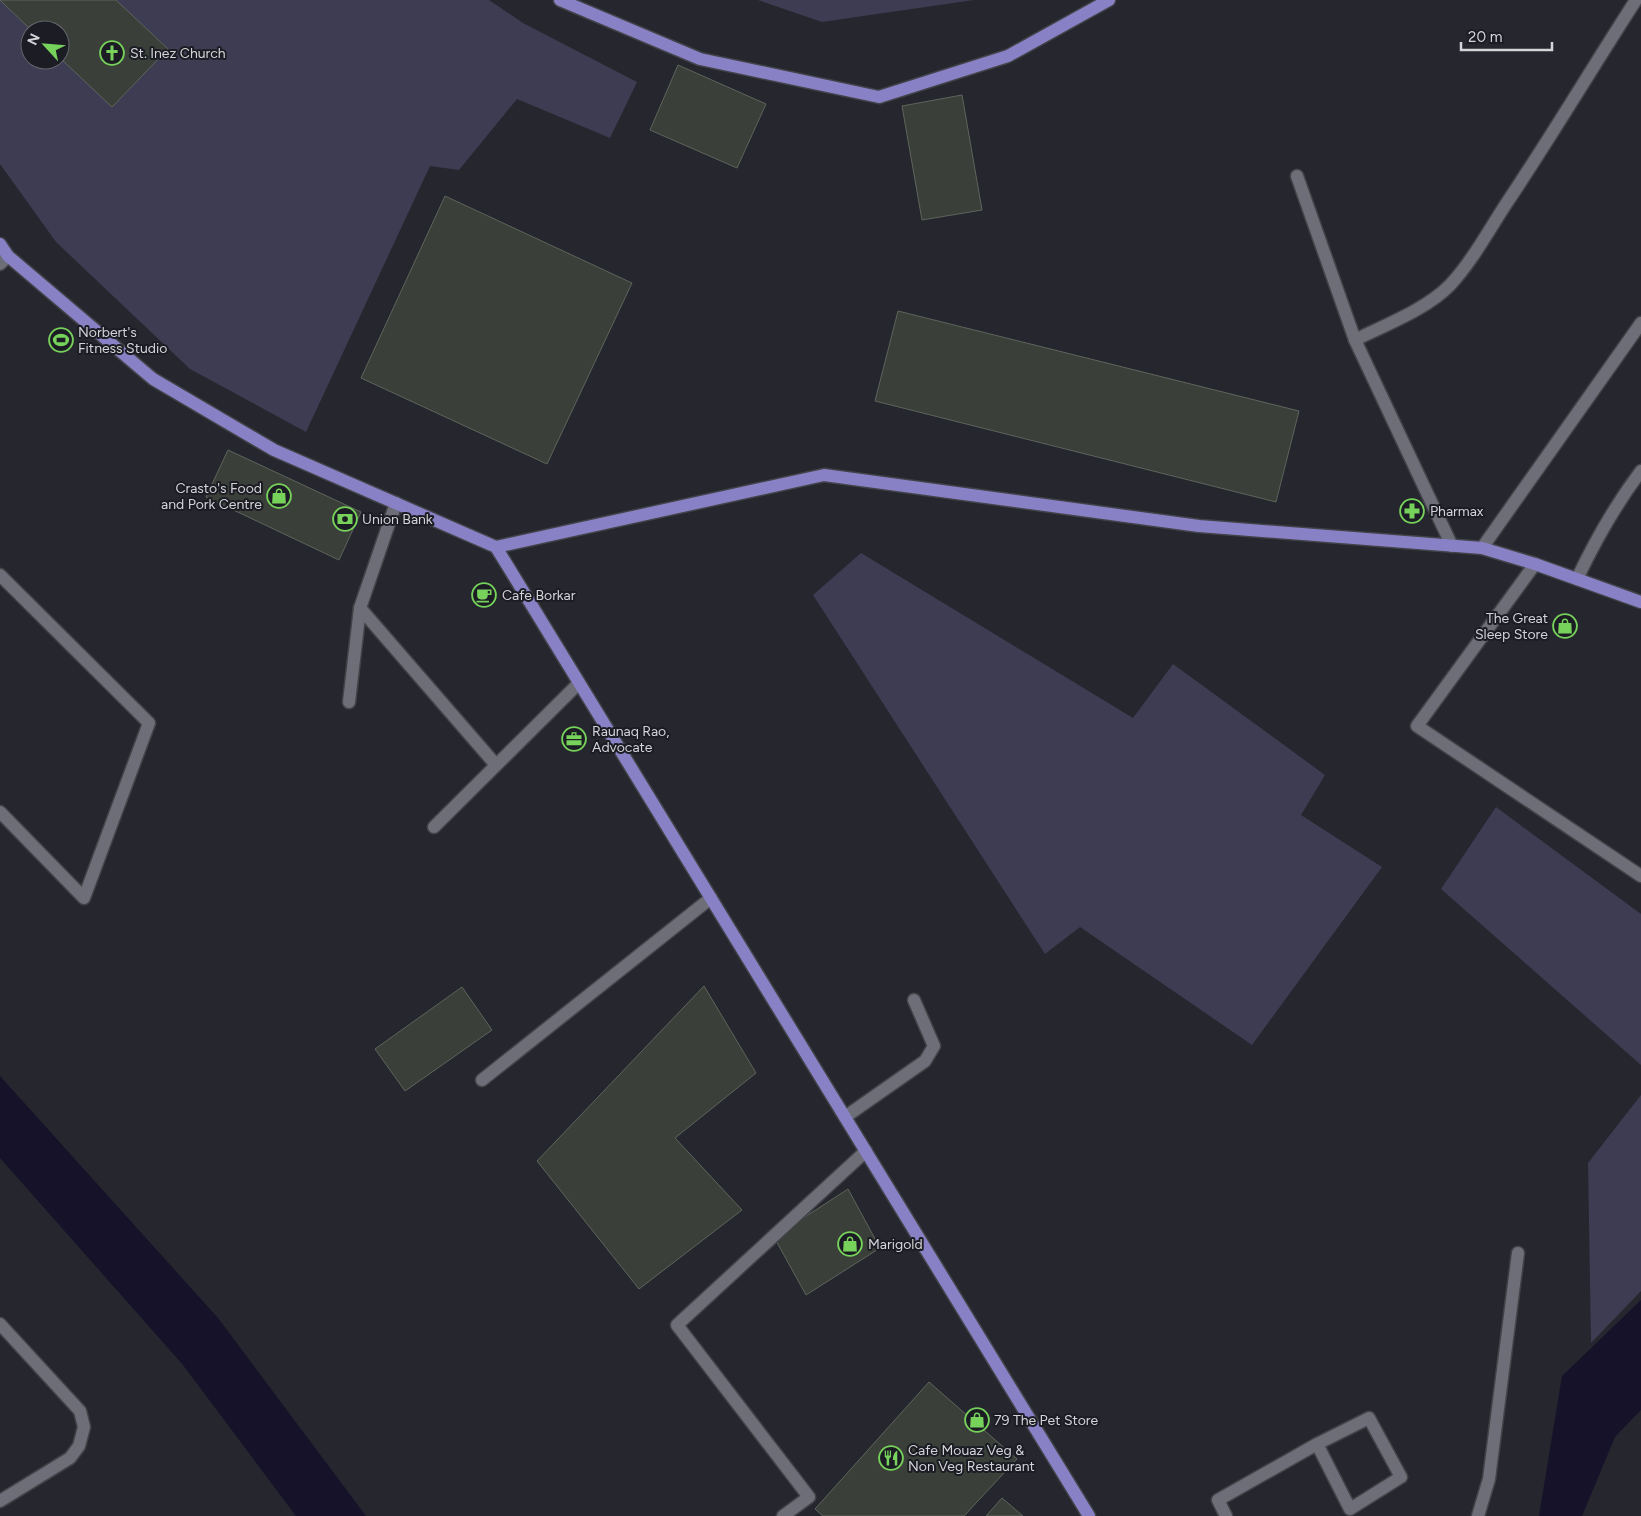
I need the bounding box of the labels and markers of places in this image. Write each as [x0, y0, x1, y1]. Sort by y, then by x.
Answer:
church icon: St. Inez Church [99, 40, 125, 66]
place label: St. Inez Church [130, 45, 226, 62]
place label: Norbert's Fitness Studio [78, 324, 167, 357]
sports icon: Norbert's Fitness Studio [48, 327, 74, 353]
place label: Crasto's Food and Pork Centre [161, 480, 262, 513]
shop icon: Crasto's Food and Pork Centre [266, 483, 292, 509]
pharmacy icon: Pharmax [1399, 498, 1425, 524]
place label: Pharmax [1430, 503, 1484, 520]
bank icon: Union Bank [332, 506, 358, 532]
place label: Union Bank [362, 511, 433, 528]
cafe icon: Cafe Borkar [471, 582, 497, 608]
place label: Cafe Borkar [502, 587, 576, 604]
place label: The Great Sleep Store [1475, 610, 1548, 643]
shop icon: The Great Sleep Store [1552, 613, 1578, 639]
place label: Raunaq Rao, Advocate [592, 723, 669, 756]
office icon: Raunaq Rao, Advocate [561, 726, 587, 752]
shop icon: Marigold [837, 1231, 863, 1257]
place label: Marigold [868, 1236, 923, 1253]
shop icon: 79 The Pet Store [964, 1407, 990, 1433]
place label: 79 The Pet Store [994, 1412, 1099, 1429]
place label: Cafe Mouaz Veg & Non Veg Restaurant [908, 1442, 1035, 1475]
restaurant icon: Cafe Mouaz Veg & Non Veg Restaurant [878, 1445, 904, 1471]

